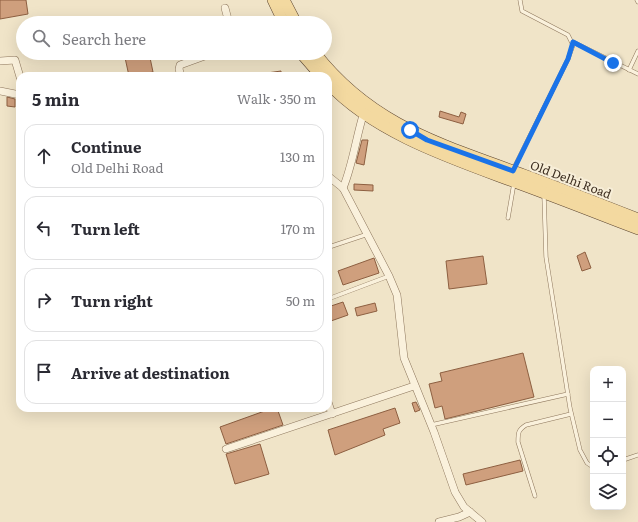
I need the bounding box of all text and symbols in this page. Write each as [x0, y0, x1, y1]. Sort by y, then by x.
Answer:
search box [16, 16, 332, 60]
icon: search [30, 27, 52, 49]
text: Search here [62, 27, 146, 50]
route end [604, 54, 622, 72]
text: 5 min [32, 86, 80, 111]
text: Walk · 350 m [237, 89, 316, 108]
route start [401, 121, 419, 139]
text: Continue [71, 135, 141, 158]
icon: ahead [33, 145, 55, 167]
text: 130 m [280, 147, 315, 166]
street label: Old Delhi Road [528, 155, 615, 203]
text: Old Delhi Road [71, 158, 163, 177]
icon: left [33, 217, 55, 239]
text: Turn left [71, 217, 140, 240]
text: 170 m [281, 219, 315, 238]
icon: right [33, 289, 55, 311]
text: Turn right [71, 289, 153, 312]
text: 50 m [286, 291, 315, 310]
icon: arrive [33, 361, 55, 383]
text: Arrive at destination [71, 361, 230, 384]
map controls [590, 366, 626, 510]
button: + [590, 366, 626, 402]
button: − [590, 402, 626, 438]
button: locate [590, 438, 626, 474]
button: layers [590, 474, 626, 510]

